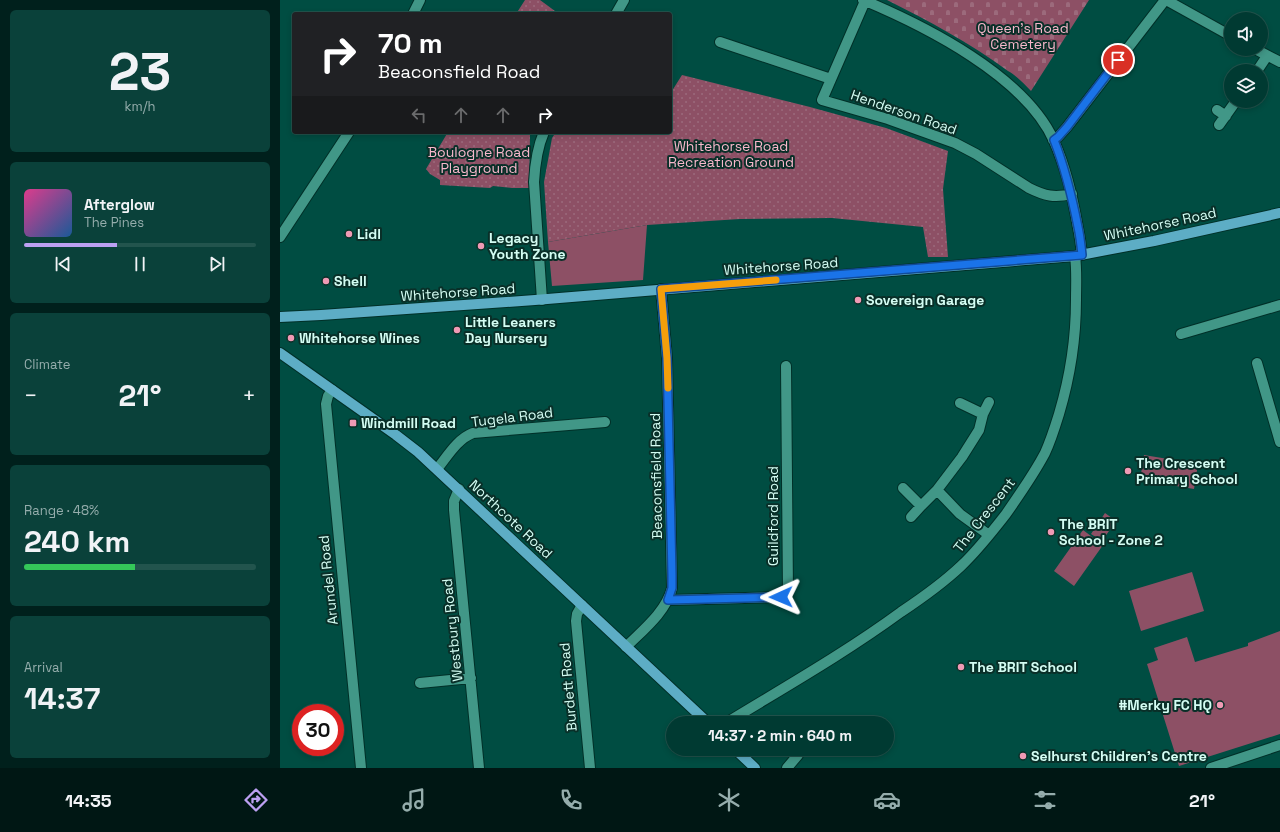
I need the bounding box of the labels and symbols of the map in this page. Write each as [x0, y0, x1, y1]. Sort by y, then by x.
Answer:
park label: Queen's Road Cemetery [977, 19, 1069, 53]
pin [1101, 43, 1135, 77]
street label: Henderson Road [849, 85, 959, 139]
park label: Whitehorse Road Recreation Ground [668, 137, 794, 171]
park label: Boulogne Road Playground [428, 143, 530, 177]
street label: Whitehorse Road [1102, 203, 1218, 245]
place label: Lidl [357, 225, 381, 243]
marker: Lidl [344, 229, 354, 239]
place label: Legacy Youth Zone [489, 229, 565, 263]
marker: Legacy Youth Zone [476, 241, 486, 251]
street label: Whitehorse Road [723, 253, 839, 279]
place label: Shell [334, 272, 367, 290]
marker: Shell [321, 276, 331, 286]
street label: Whitehorse Road [400, 279, 516, 305]
place label: Sovereign Garage [866, 291, 984, 309]
marker: Sovereign Garage [853, 295, 863, 305]
place label: Little Leaners Day Nursery [465, 313, 556, 347]
marker: Little Leaners Day Nursery [452, 325, 462, 335]
place label: Whitehorse Wines [299, 329, 420, 347]
marker: Whitehorse Wines [286, 333, 296, 343]
street label: Tugela Road [470, 403, 554, 431]
street label: Beaconsfield Road [646, 413, 666, 539]
place label: Windmill Road [361, 414, 456, 432]
marker: Windmill Road [348, 418, 358, 428]
place label: The Crescent Primary School [1136, 454, 1238, 488]
street label: Guildford Road [764, 466, 782, 566]
marker: The Crescent Primary School [1123, 466, 1133, 476]
street label: The Crescent [949, 474, 1019, 556]
street label: Northcote Road [466, 476, 556, 562]
place label: The BRIT School - Zone 2 [1059, 515, 1163, 549]
marker: The BRIT School - Zone 2 [1046, 527, 1056, 537]
street label: Arundel Road [314, 534, 342, 626]
position arrow [760, 576, 802, 618]
street label: Westbury Road [438, 578, 466, 682]
street label: Burdett Road [555, 642, 581, 732]
place label: The BRIT School [969, 658, 1077, 676]
marker: The BRIT School [956, 662, 966, 672]
place label: #Merky FC HQ [1118, 696, 1212, 714]
marker: #Merky FC HQ [1215, 700, 1225, 710]
speed limit sign: 30 [292, 704, 344, 756]
place label: Selhurst Children's Centre [1031, 747, 1207, 765]
marker: Selhurst Children's Centre [1018, 751, 1028, 761]

